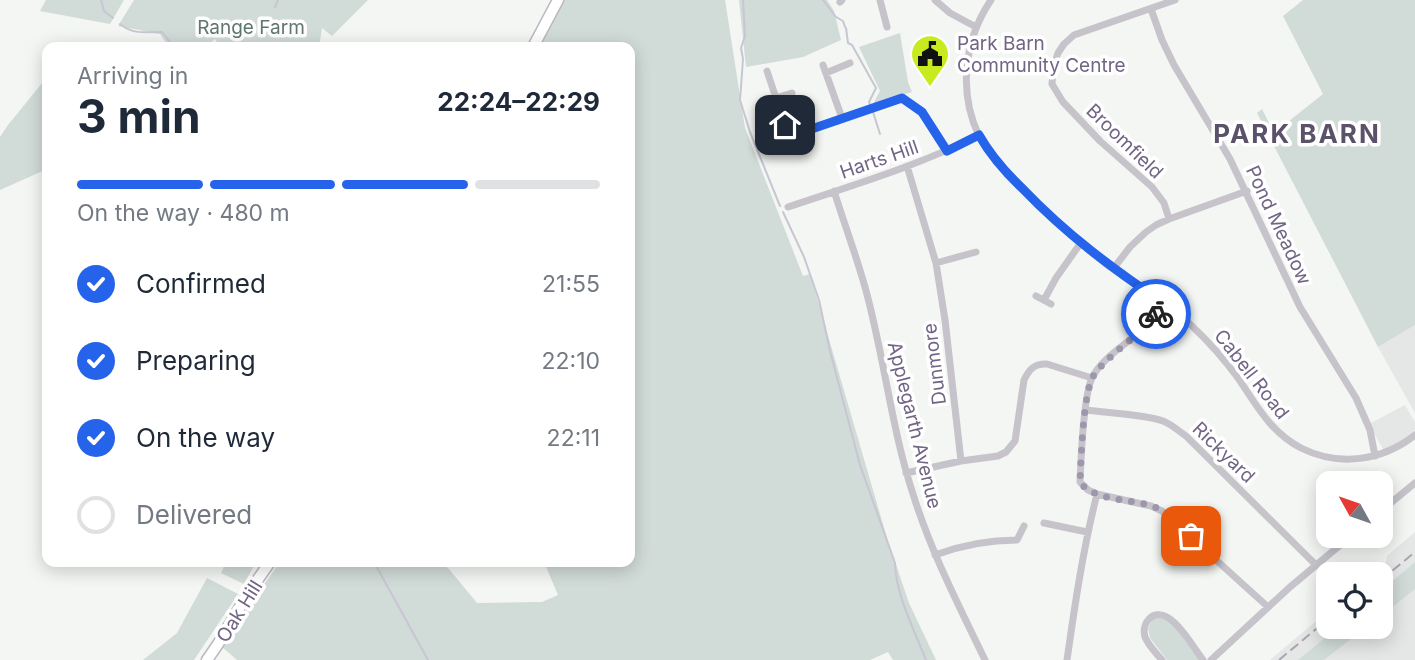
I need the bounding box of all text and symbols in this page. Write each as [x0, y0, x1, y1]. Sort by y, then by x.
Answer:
park label: Range Farm [197, 16, 305, 39]
place label: Park Barn Community Centre [957, 32, 1126, 77]
public building icon: Park Barn Community Centre [909, 33, 951, 88]
text: Arriving in [77, 62, 188, 90]
text: 22:24–22:29 [437, 86, 600, 117]
text: 3 min [77, 88, 201, 144]
pin [755, 95, 815, 155]
street label: Broomfield [1082, 99, 1168, 184]
icon: home [766, 106, 804, 144]
district label: PARK BARN [1213, 118, 1381, 149]
street label: Harts Hill [837, 135, 921, 184]
street label: Pond Meadow [1241, 162, 1316, 289]
text: On the way · 480 m [77, 199, 290, 227]
icon: check [77, 265, 115, 303]
text: Confirmed [136, 268, 266, 299]
text: 21:55 [542, 270, 600, 298]
courier [1121, 279, 1191, 349]
icon: bike [1137, 295, 1175, 333]
street label: Dunmore [918, 322, 951, 406]
street label: Cabell Road [1209, 325, 1294, 424]
street label: Applegarth Avenue [883, 339, 946, 511]
icon: check [77, 342, 115, 380]
text: Preparing [136, 345, 256, 376]
text: 22:10 [541, 347, 600, 375]
street label: Rickyard [1188, 417, 1260, 488]
icon: check [77, 419, 115, 457]
text: On the way [136, 422, 275, 453]
text: 22:11 [547, 424, 600, 452]
north arrow [1316, 471, 1393, 548]
map controls [1316, 471, 1393, 639]
text: Delivered [136, 499, 252, 530]
pin [1161, 506, 1221, 566]
icon: bag [1172, 517, 1210, 555]
button: locate [1316, 562, 1393, 639]
street label: Oak Hill [211, 576, 267, 647]

